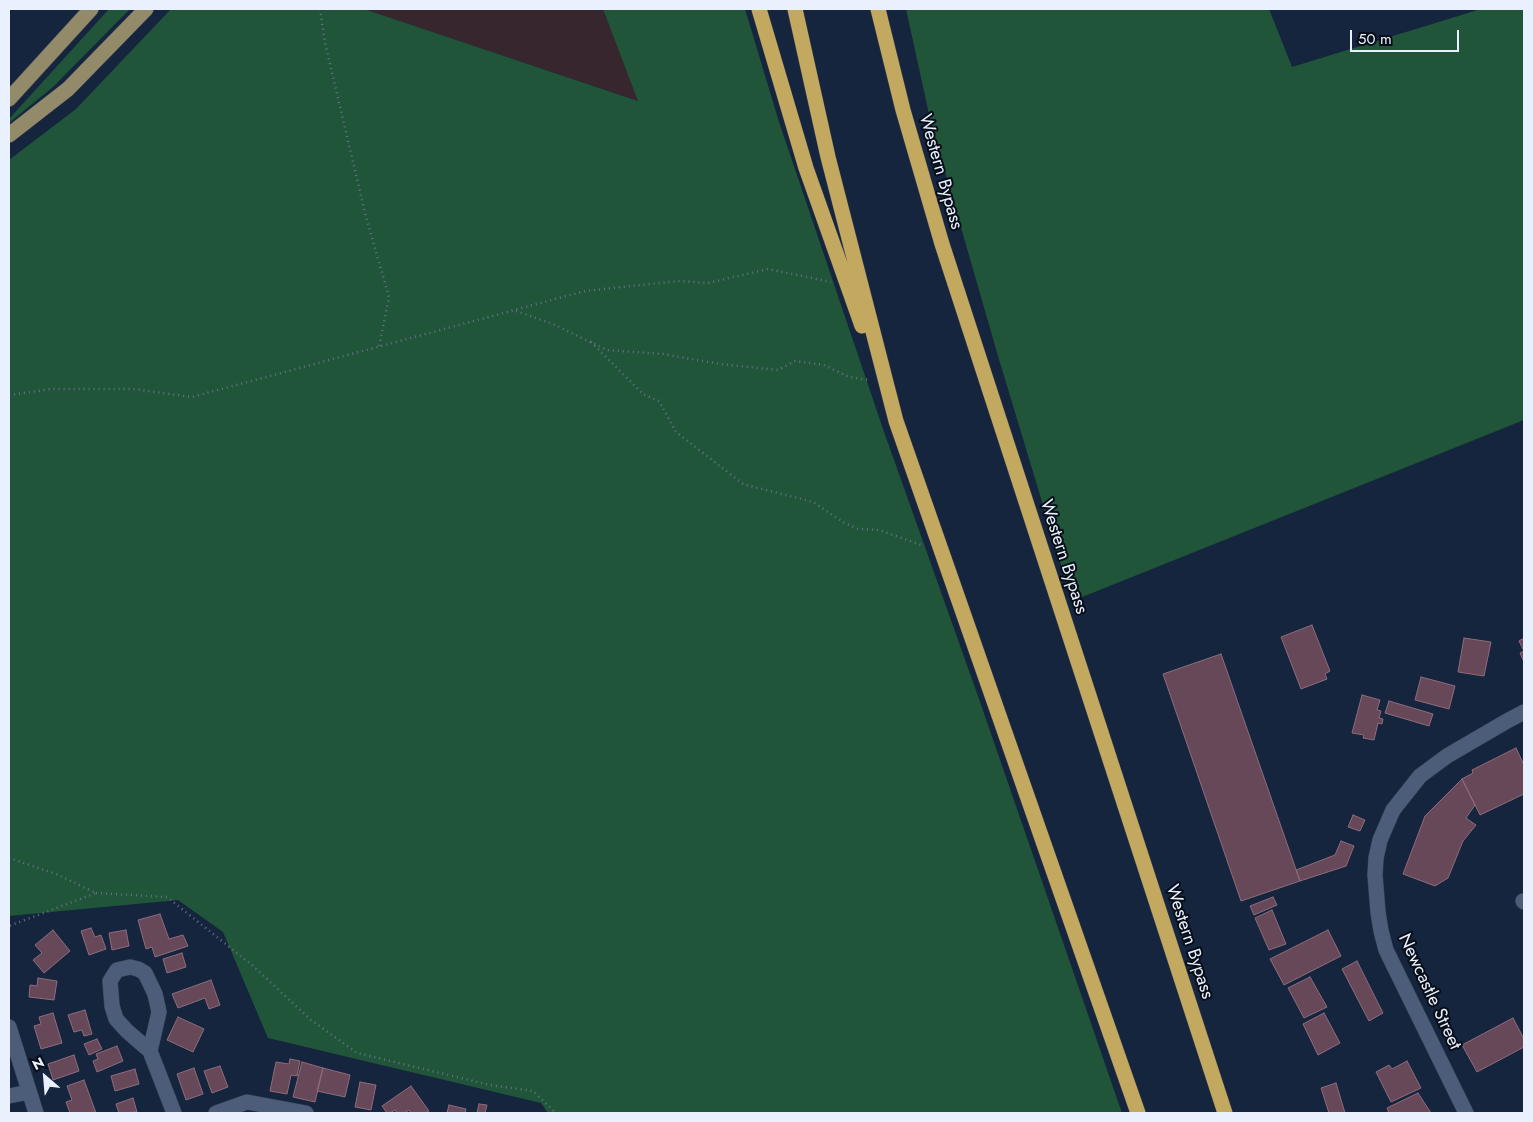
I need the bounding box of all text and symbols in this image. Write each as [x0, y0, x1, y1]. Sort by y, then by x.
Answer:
scale bar [1353, 20, 1462, 52]
text: 50 m [1358, 28, 1392, 50]
street label: Western Bypass [913, 112, 967, 232]
street label: Western Bypass [1034, 497, 1092, 617]
street label: Western Bypass [1160, 882, 1218, 1002]
street label: Newcastle Street [1393, 931, 1465, 1053]
north arrow [20, 1052, 70, 1102]
text: N [29, 1052, 48, 1075]

